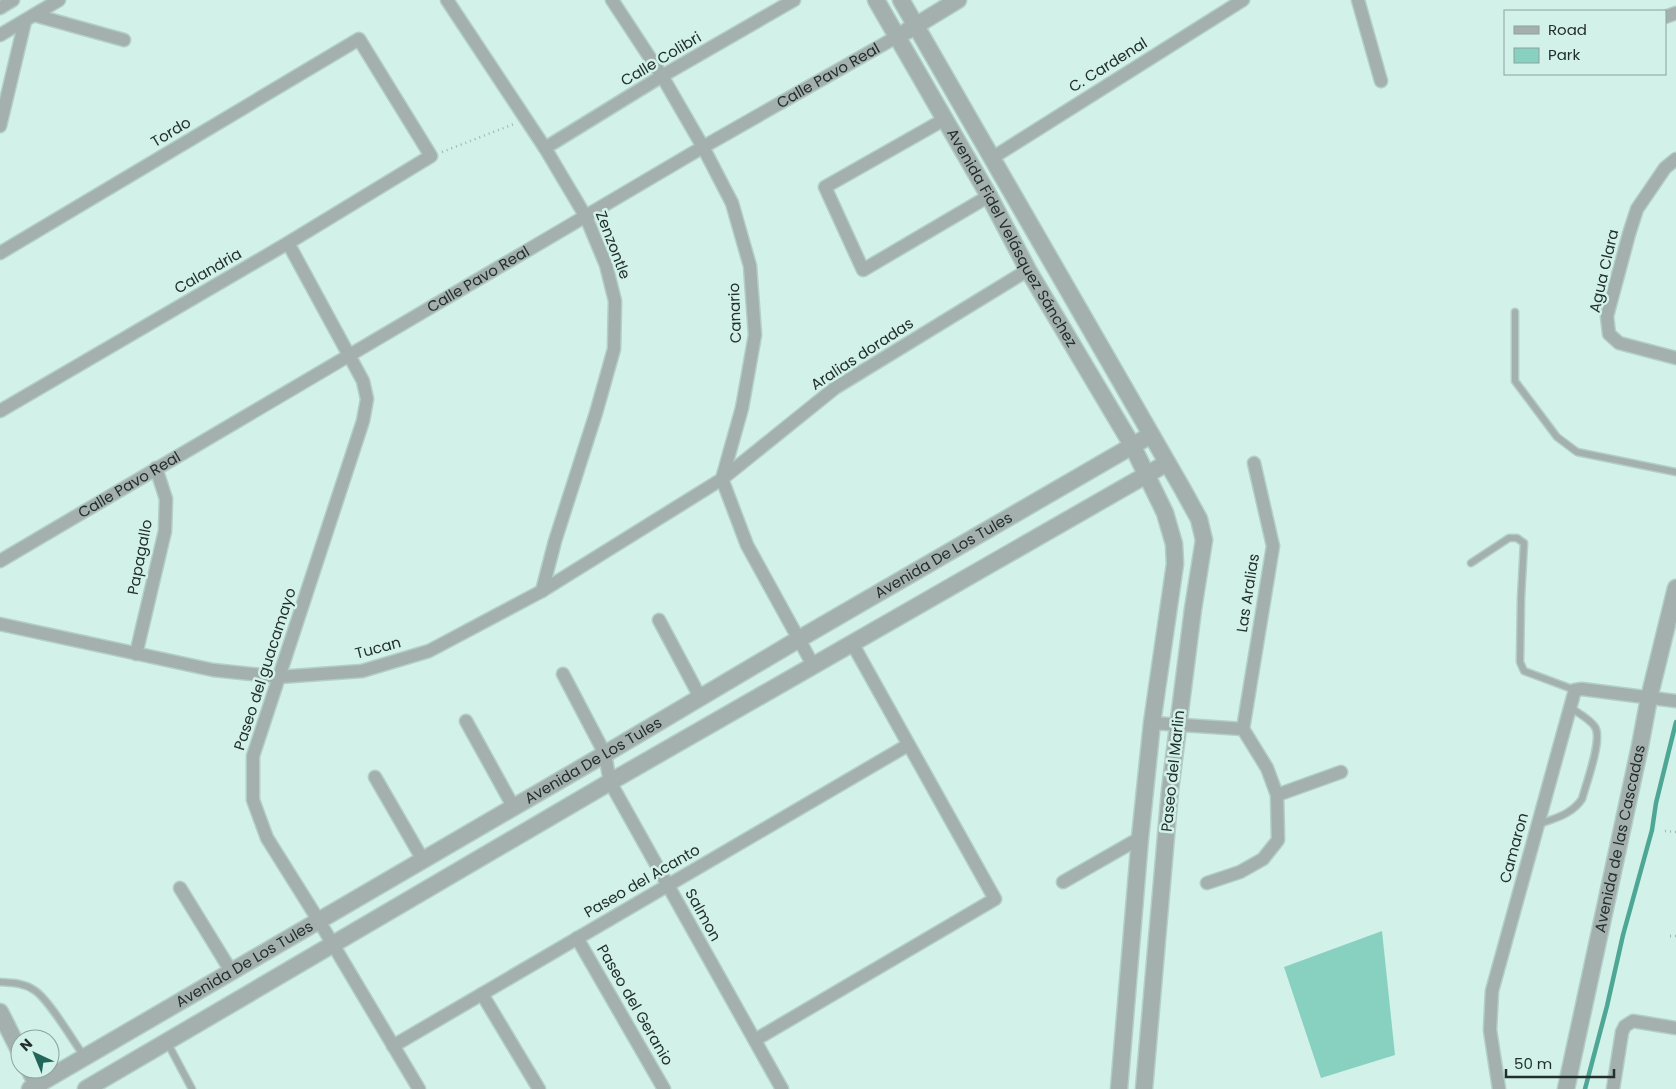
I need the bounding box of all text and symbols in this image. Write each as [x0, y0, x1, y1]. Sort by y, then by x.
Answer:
legend [1504, 10, 1666, 75]
text: Road [1548, 19, 1587, 40]
street label: Calle Colibri [617, 26, 705, 91]
street label: C. Cardenal [1064, 32, 1151, 97]
street label: Calle Pavo Real [773, 38, 883, 113]
text: Park [1548, 44, 1580, 65]
street label: Tordo [147, 111, 195, 152]
street label: Avenida Fidel Velásquez Sánchez [942, 124, 1083, 351]
street label: Zenzontle [591, 208, 636, 282]
street label: Agua Clara [1584, 227, 1623, 315]
street label: Calle Pavo Real [423, 241, 533, 317]
street label: Calandria [170, 243, 245, 298]
street label: Canario [723, 282, 746, 344]
street label: Aralias doradas [806, 312, 917, 395]
street label: Calle Pavo Real [74, 446, 184, 523]
street label: Avenida De Los Tules [871, 507, 1016, 603]
street label: Papagallo [122, 517, 157, 596]
street label: Las Aralias [1231, 552, 1264, 634]
street label: Paseo del guacamayo [228, 585, 301, 753]
street label: Tucan [353, 631, 403, 664]
street label: Paseo del Marlin [1156, 709, 1189, 833]
street label: Avenida De Los Tules [520, 712, 666, 809]
street label: Avenida de las Cascadas [1589, 743, 1650, 935]
street label: Camaron [1494, 810, 1533, 885]
street label: Paseo del Acanto [580, 839, 704, 922]
street label: Salmon [680, 885, 727, 945]
street label: Avenida De Los Tules [171, 915, 317, 1012]
street label: Paseo del Geranio [592, 940, 679, 1069]
north arrow [10, 1029, 60, 1079]
text: N [15, 1034, 37, 1055]
scale bar [1506, 1046, 1614, 1078]
text: 50 m [1514, 1053, 1552, 1074]

